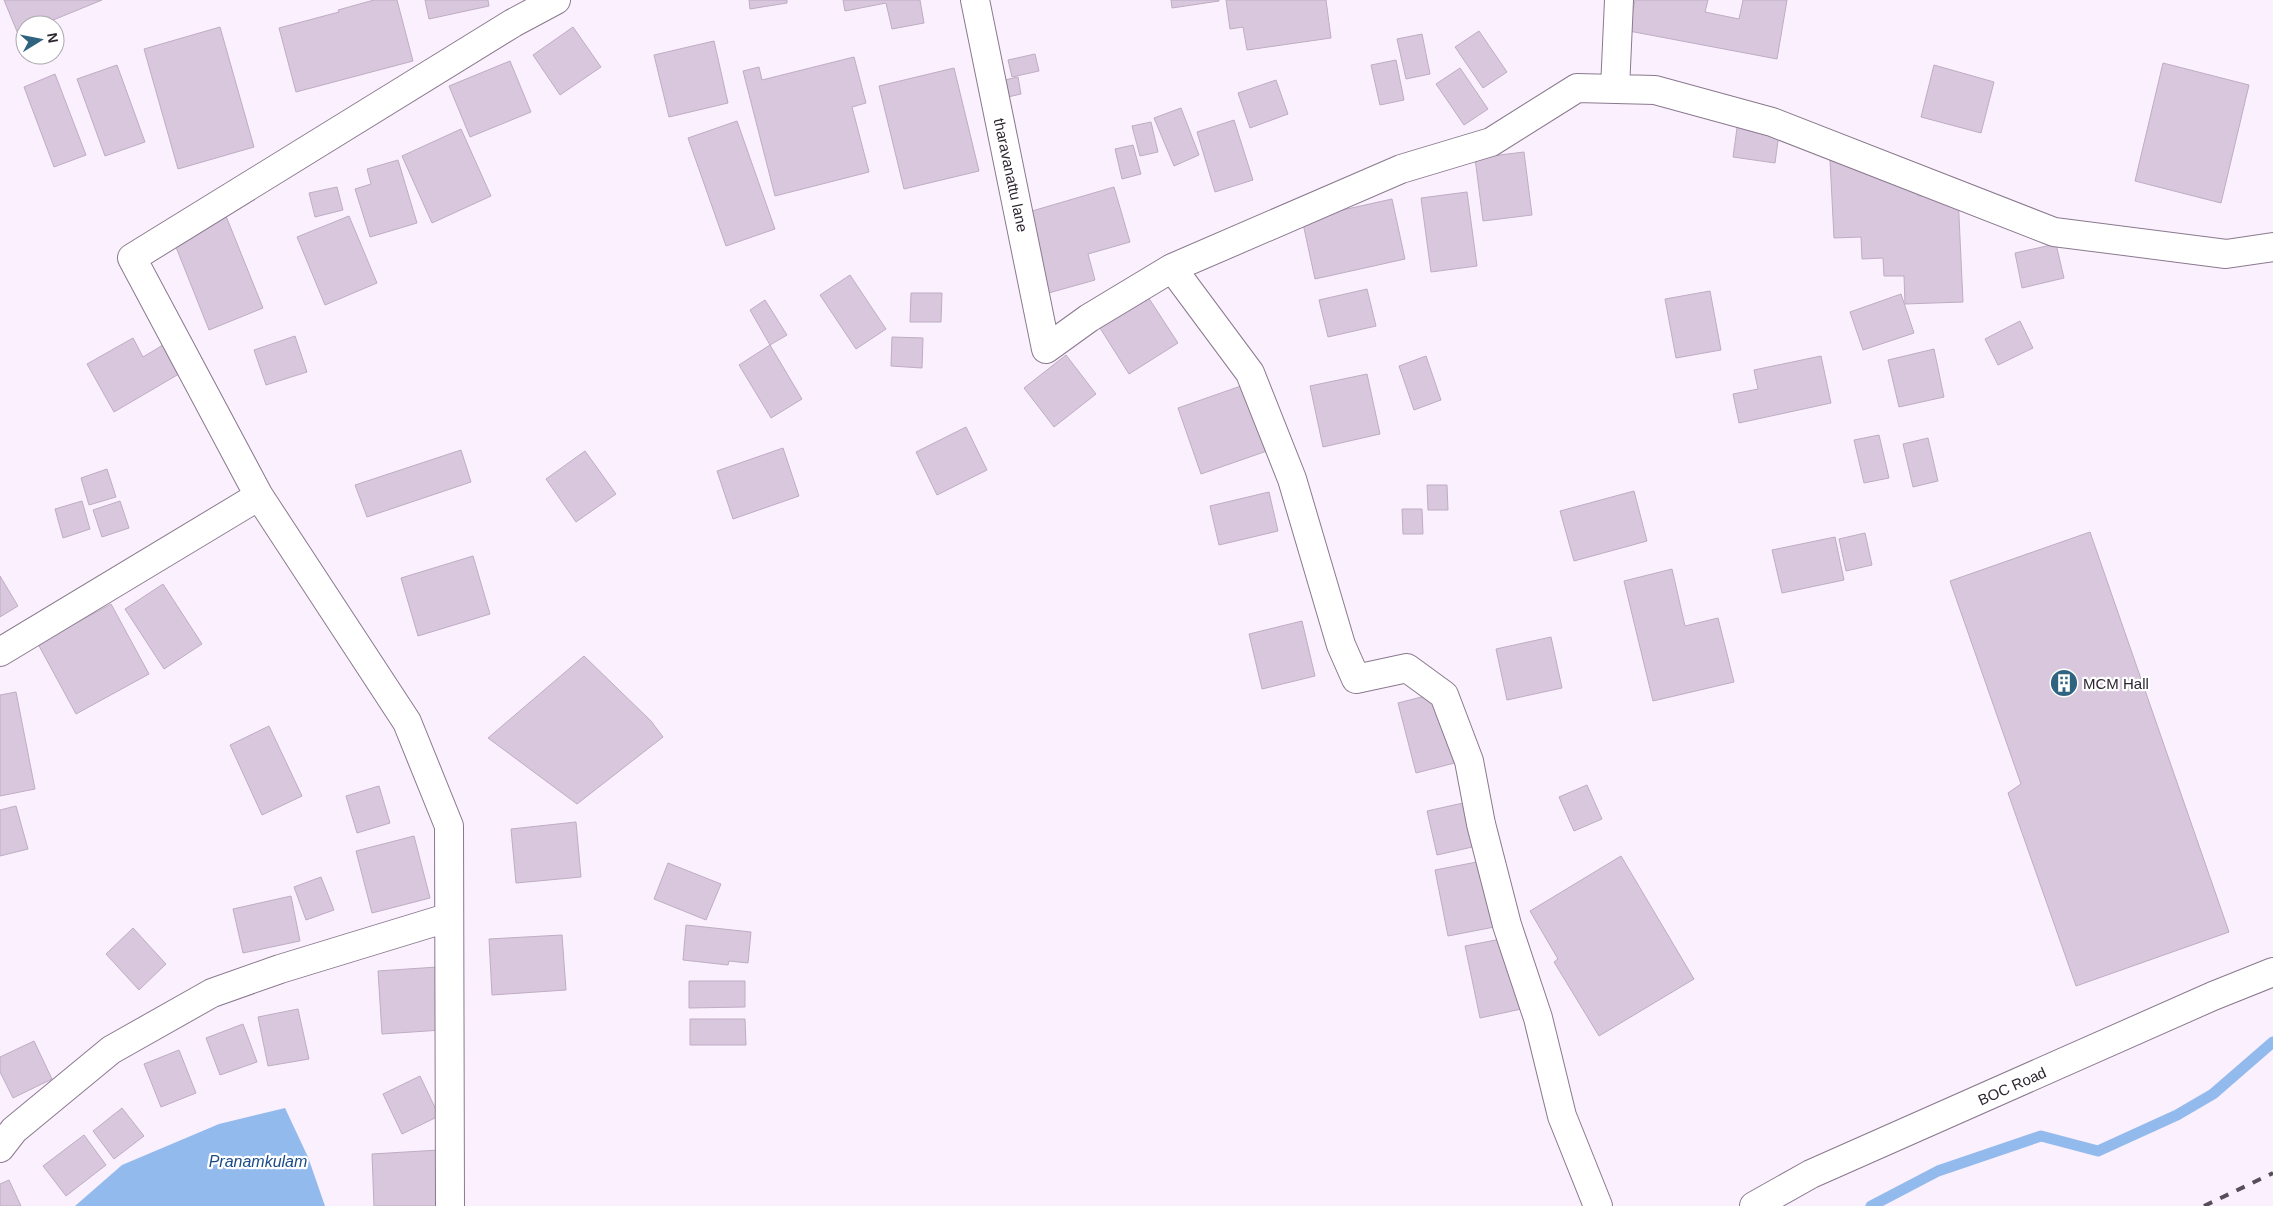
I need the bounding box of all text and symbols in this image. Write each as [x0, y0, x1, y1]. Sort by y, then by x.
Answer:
north arrow [15, 15, 65, 65]
text: N [44, 31, 62, 44]
street label: tharavanattu lane [991, 117, 1031, 233]
building icon: MCM Hall [2049, 668, 2079, 698]
place label: MCM Hall [2083, 675, 2149, 692]
street label: BOC Road [1975, 1063, 2049, 1109]
water label: Pranamkulam [209, 1153, 307, 1170]

